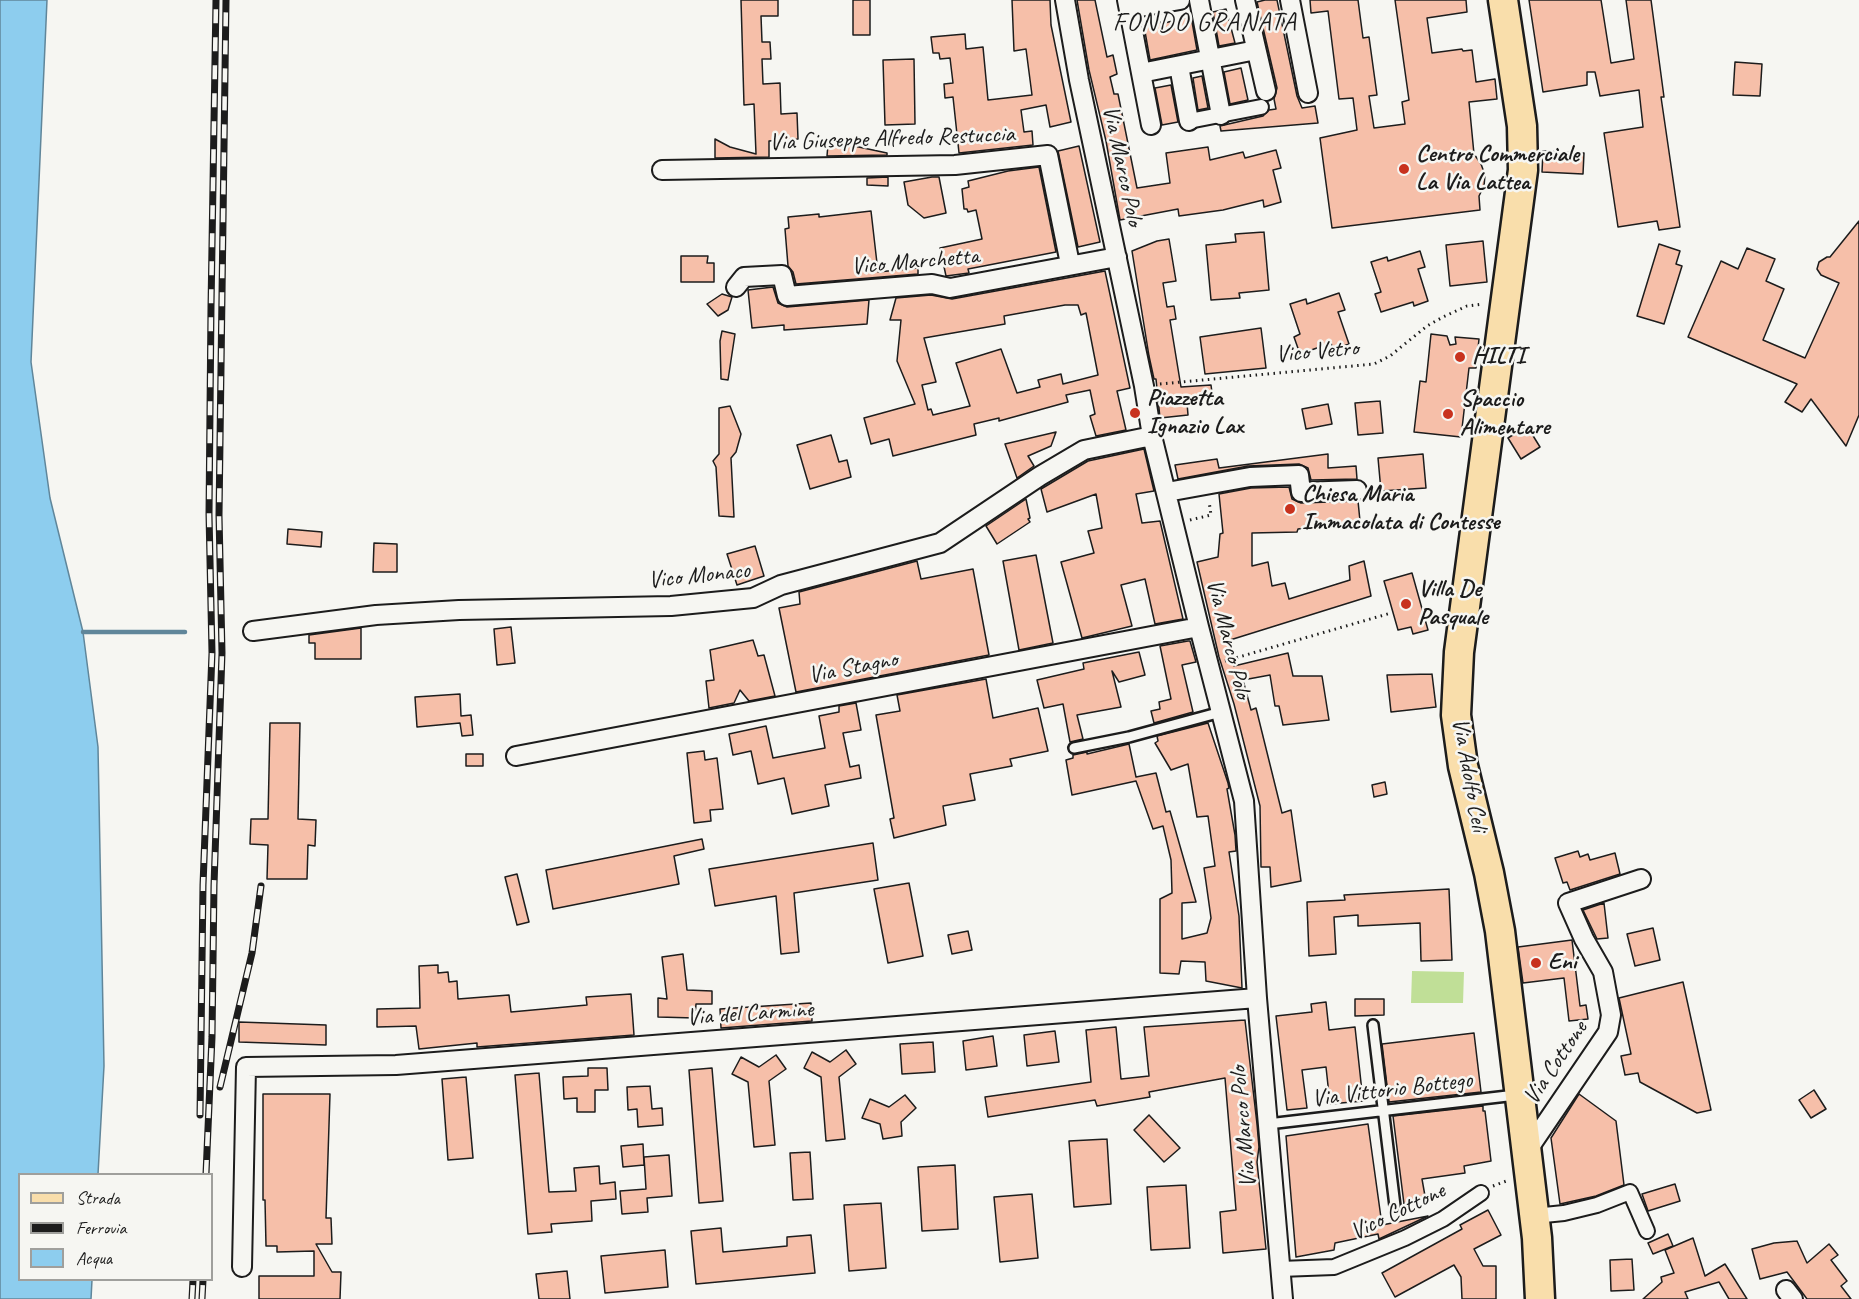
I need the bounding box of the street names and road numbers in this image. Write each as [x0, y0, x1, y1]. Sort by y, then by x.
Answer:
street label: Via Marco Polo [1095, 103, 1149, 229]
street label: Via Giuseppe Alfredo Restuccia [769, 120, 1015, 158]
street label: Vico Marchetta [850, 242, 980, 282]
street label: Vico Vetro [1274, 334, 1360, 370]
street label: Vico Monaco [647, 556, 751, 596]
street label: Via Marco Polo [1199, 576, 1257, 702]
street label: Via Stagno [806, 645, 900, 691]
street label: Via Adolfo Celi [1445, 716, 1493, 834]
street label: Via del Carmine [686, 995, 814, 1033]
street label: Via Cottone [1518, 1016, 1594, 1110]
street label: Via Marco Polo [1224, 1065, 1264, 1189]
street label: Via Vittorio Bottego [1310, 1066, 1474, 1114]
street label: Vico Cottone [1346, 1177, 1450, 1247]

